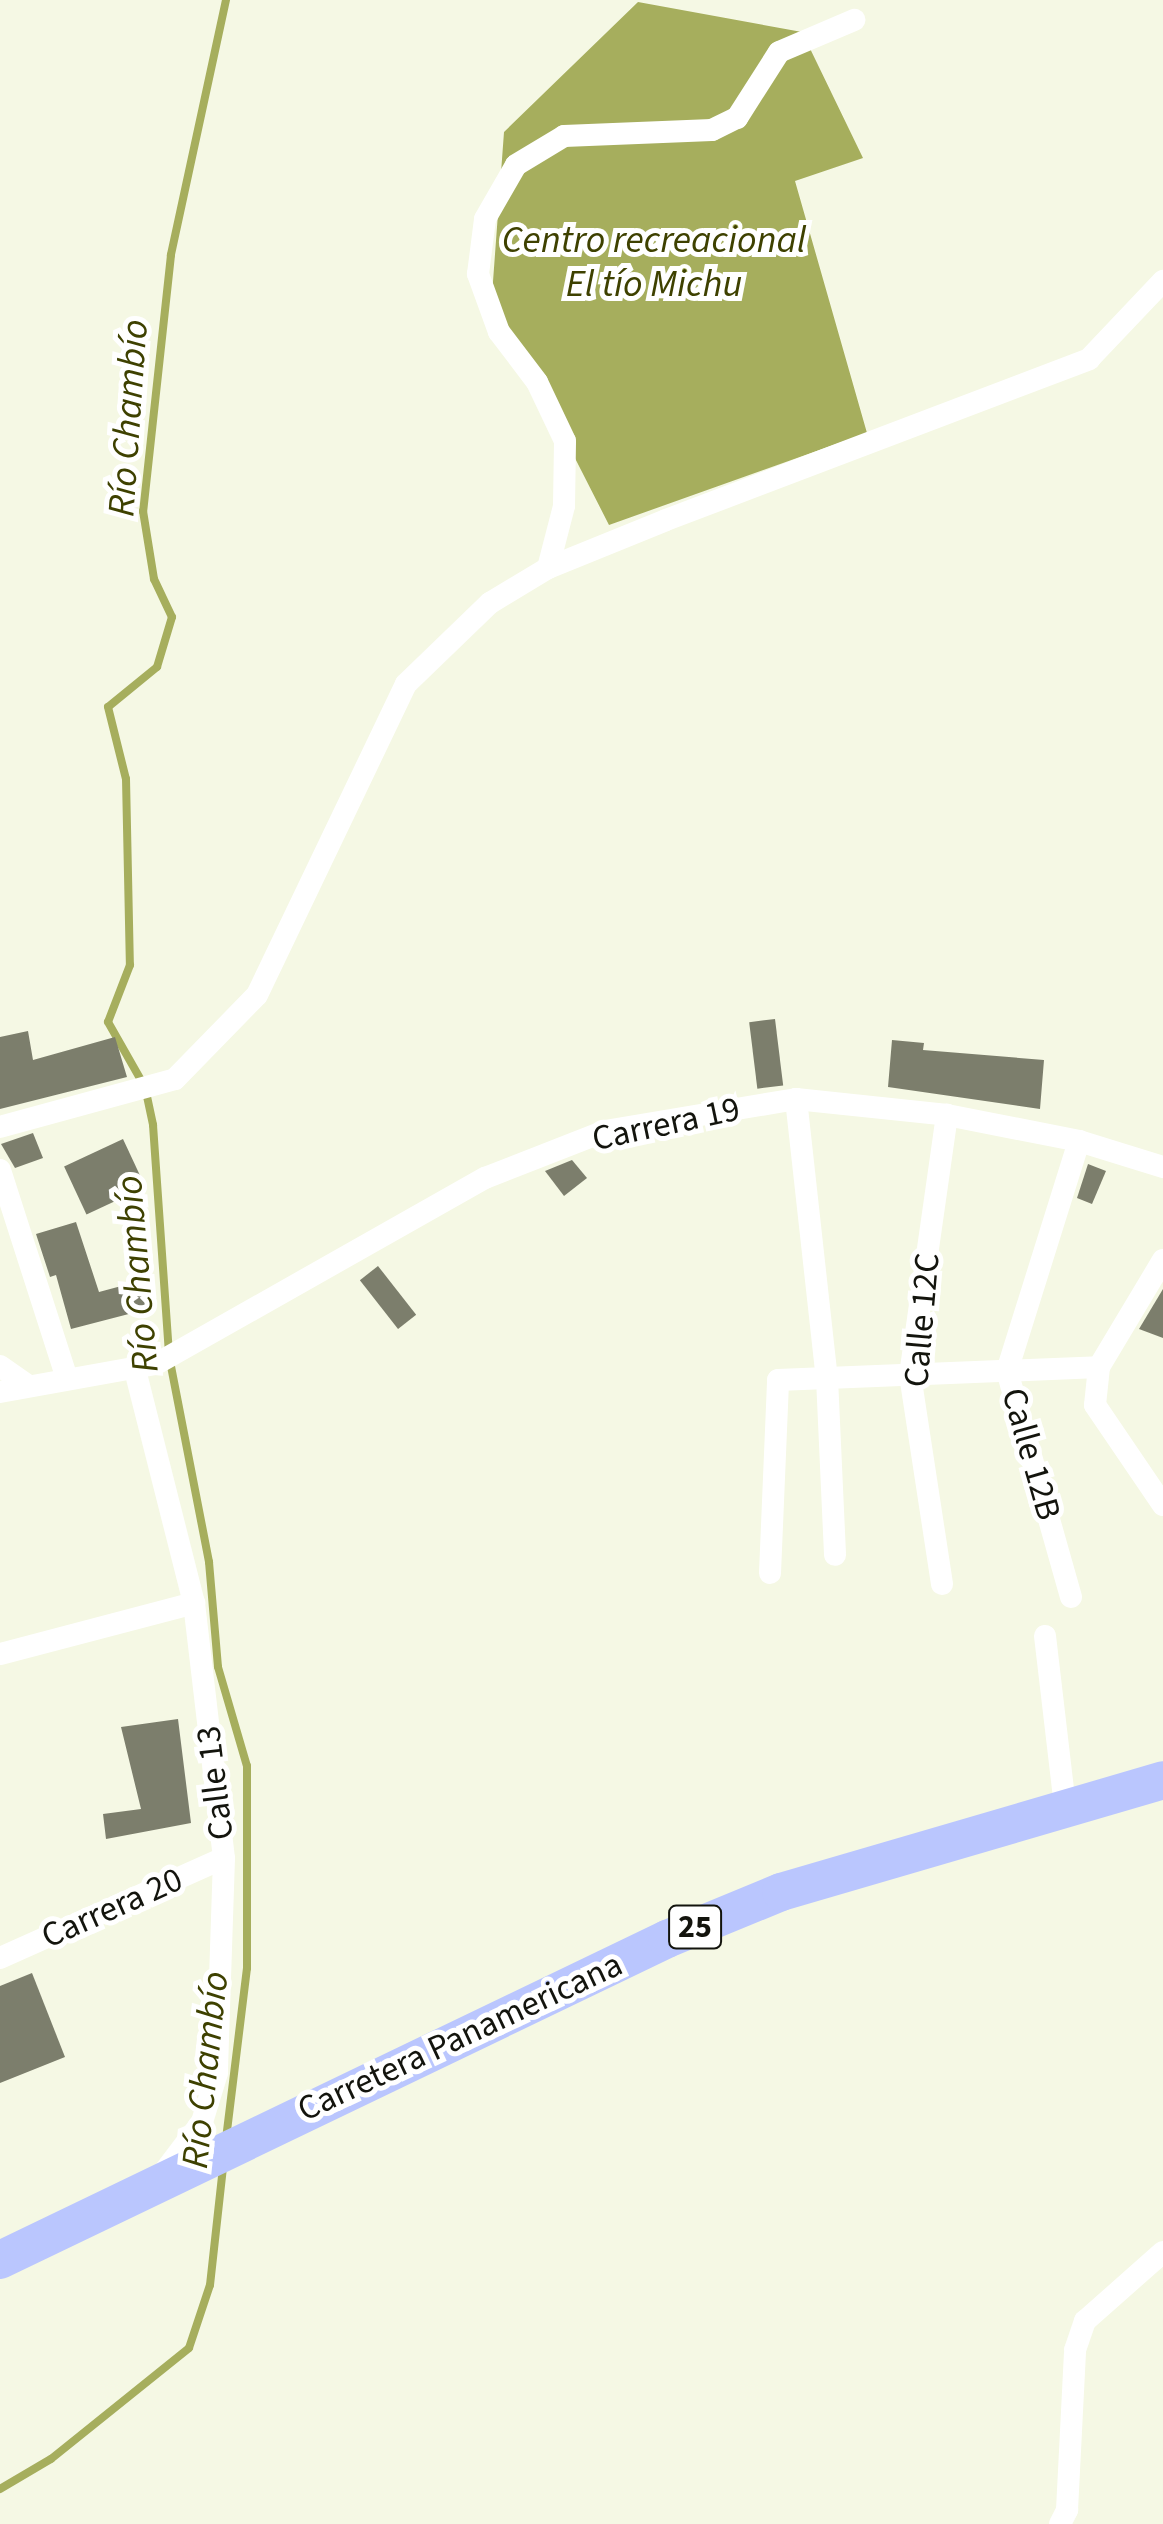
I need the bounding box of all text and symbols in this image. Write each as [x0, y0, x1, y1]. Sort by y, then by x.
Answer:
water label: Centro recreacional El tío Michu [502, 218, 806, 308]
water label: Río Chambío [99, 318, 159, 518]
street label: Carrera 19 [588, 1088, 744, 1160]
water label: Río Chambío [107, 1174, 169, 1374]
street label: Calle 12C [895, 1251, 949, 1389]
street label: Calle 12B [992, 1383, 1070, 1525]
street label: Calle 13 [187, 1724, 243, 1842]
street label: Carrera 20 [35, 1858, 189, 1958]
road number: 25 [668, 1900, 722, 1954]
street label: Carretera Panamericana [291, 1943, 629, 2131]
water label: Río Chambío [173, 1969, 239, 2171]

